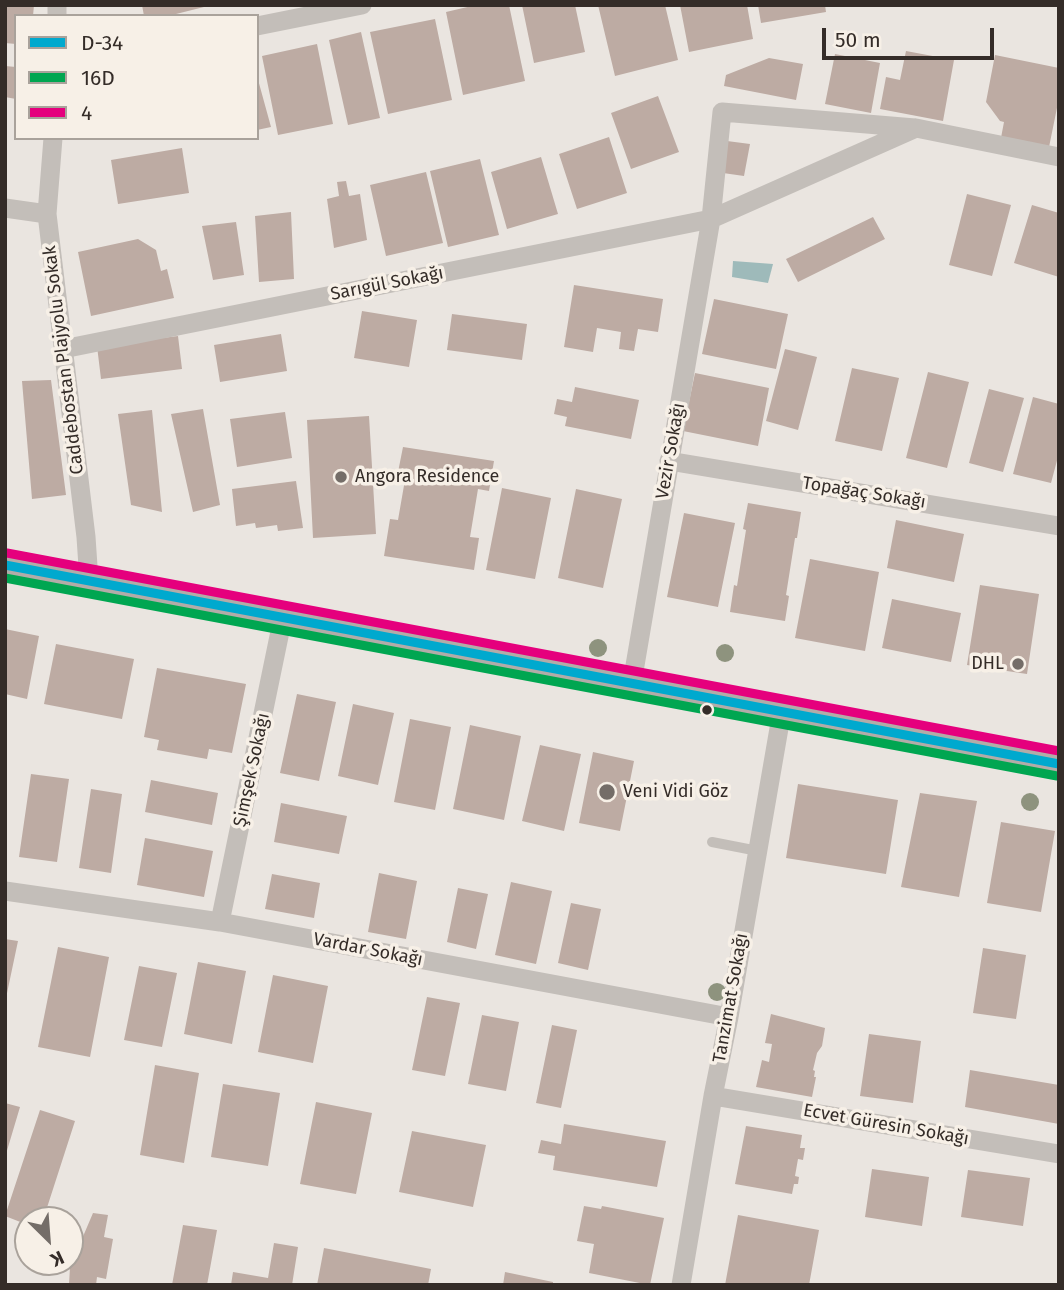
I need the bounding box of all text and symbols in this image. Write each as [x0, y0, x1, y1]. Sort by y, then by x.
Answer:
legend [14, 14, 259, 140]
scale bar [826, 14, 998, 58]
text: 50 m [835, 27, 881, 53]
text: D-34 [81, 30, 123, 56]
text: 16D [81, 65, 115, 91]
text: 4 [81, 100, 92, 126]
street label: Caddebostan Plajyolu Sokak [39, 244, 89, 476]
street label: Sarıgül Sokağı [329, 262, 445, 306]
street label: Vezir Sokağı [652, 401, 690, 501]
place label: Angora Residence [355, 466, 499, 488]
marker: Angora Residence [333, 469, 349, 485]
street label: Topağaç Sokağı [801, 473, 927, 513]
place label: DHL [971, 653, 1004, 675]
marker: DHL [1010, 656, 1026, 672]
unlabelled marker [700, 703, 714, 717]
street label: Şimşek Sokağı [229, 711, 275, 829]
place label: Veni Vidi Göz [623, 781, 728, 803]
marker: Veni Vidi Göz [597, 782, 617, 802]
street label: Vardar Sokağı [311, 929, 425, 971]
street label: Tanzimat Sokağı [709, 931, 753, 1065]
street label: Ecvet Güresin Sokağı [801, 1100, 971, 1150]
north arrow [14, 1206, 84, 1276]
text: K [47, 1246, 68, 1272]

